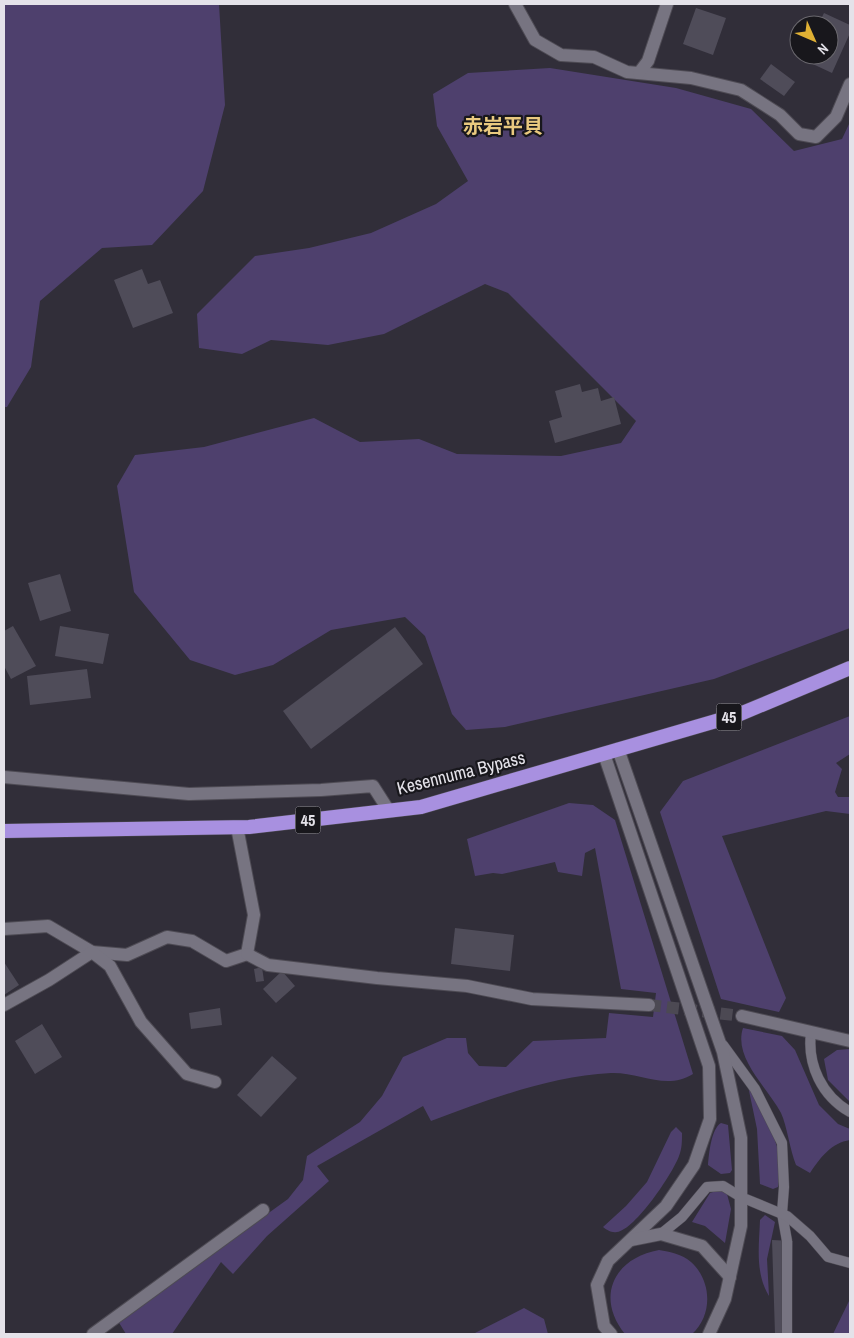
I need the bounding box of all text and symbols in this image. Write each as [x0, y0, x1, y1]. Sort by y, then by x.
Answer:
north arrow [789, 15, 839, 65]
text: N [814, 40, 832, 58]
district label: 赤岩平貝 [463, 112, 543, 139]
road number: 45 [716, 704, 742, 730]
street label: Kesennuma Bypass [394, 745, 528, 801]
road number: 45 [296, 806, 320, 834]

